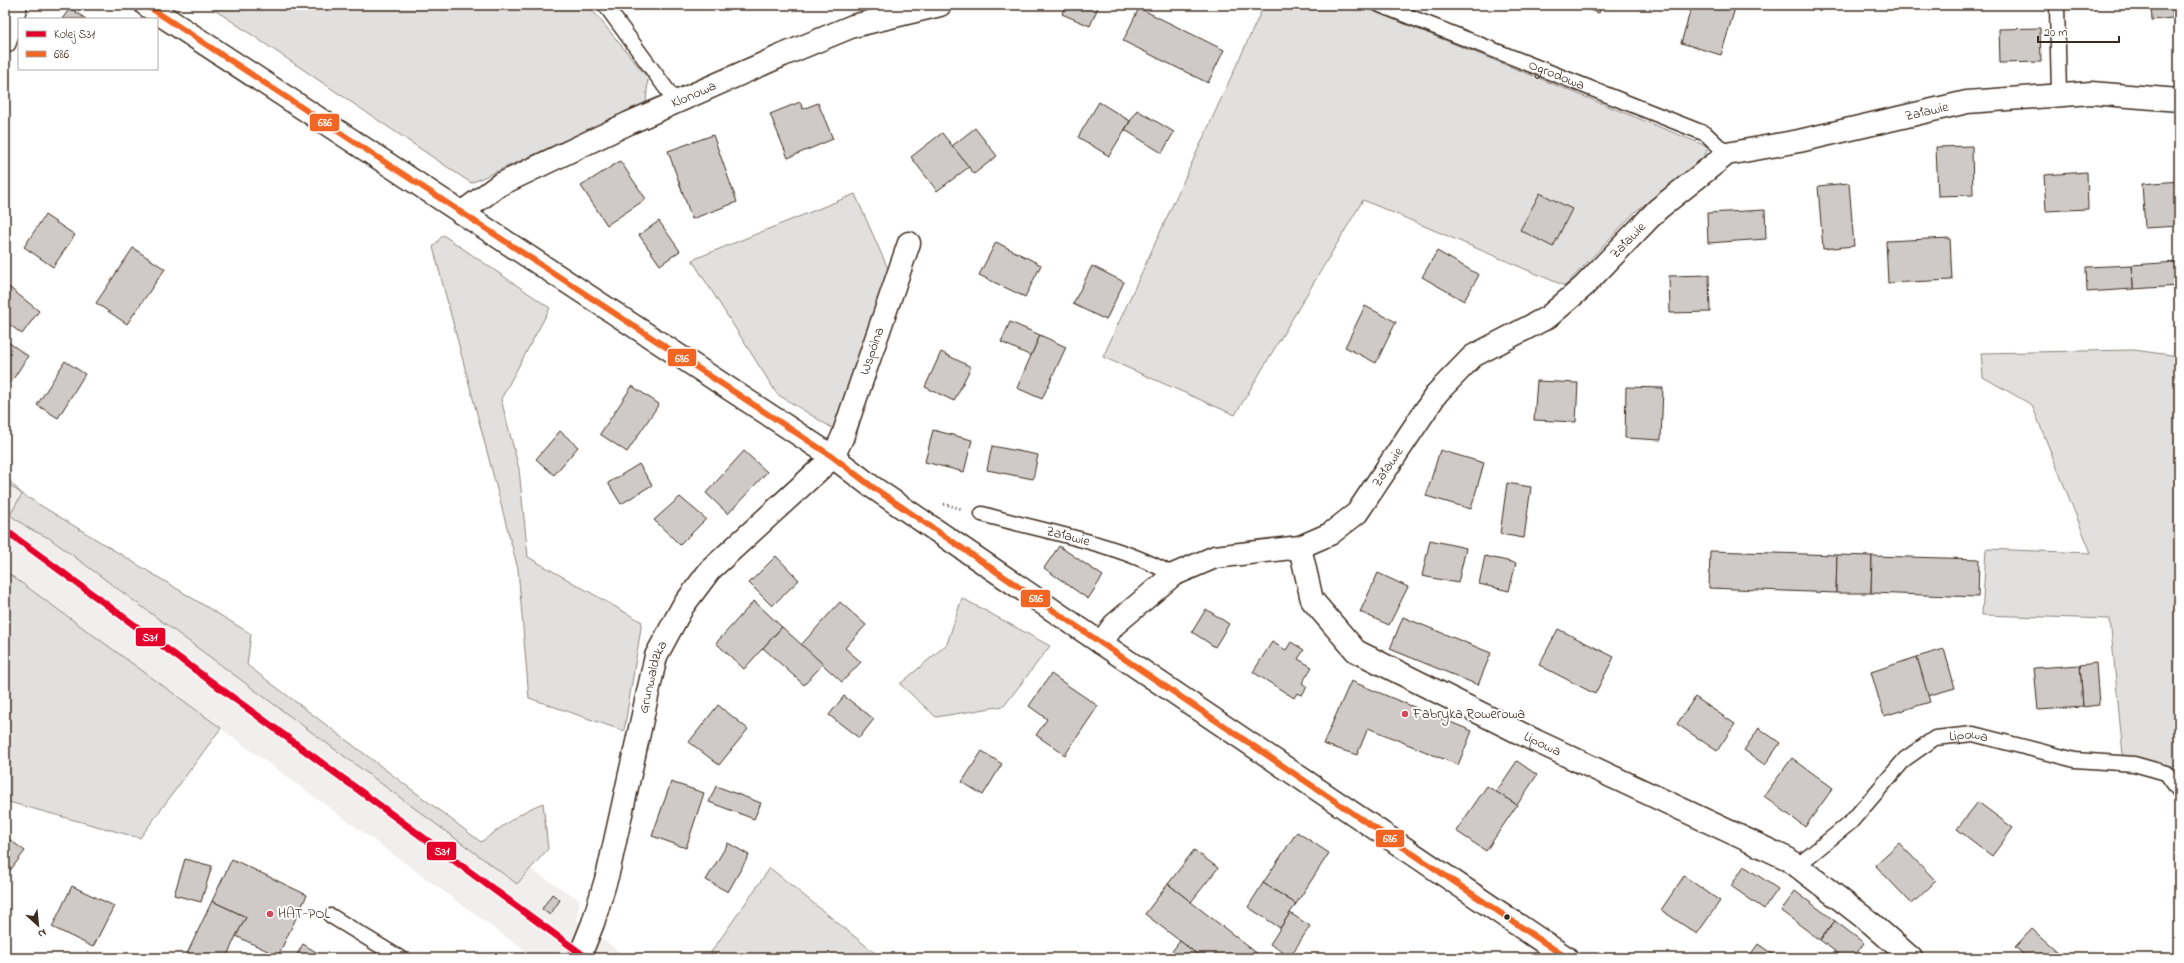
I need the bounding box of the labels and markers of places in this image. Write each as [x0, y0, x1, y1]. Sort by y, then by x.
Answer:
place label: Fabryka Rowerowa [1412, 704, 1525, 726]
marker: Fabryka Rowerowa [1400, 709, 1410, 719]
place label: HAT-POL [278, 904, 330, 925]
marker: HAT-POL [265, 909, 275, 919]
unlabelled marker [1502, 912, 1512, 922]

